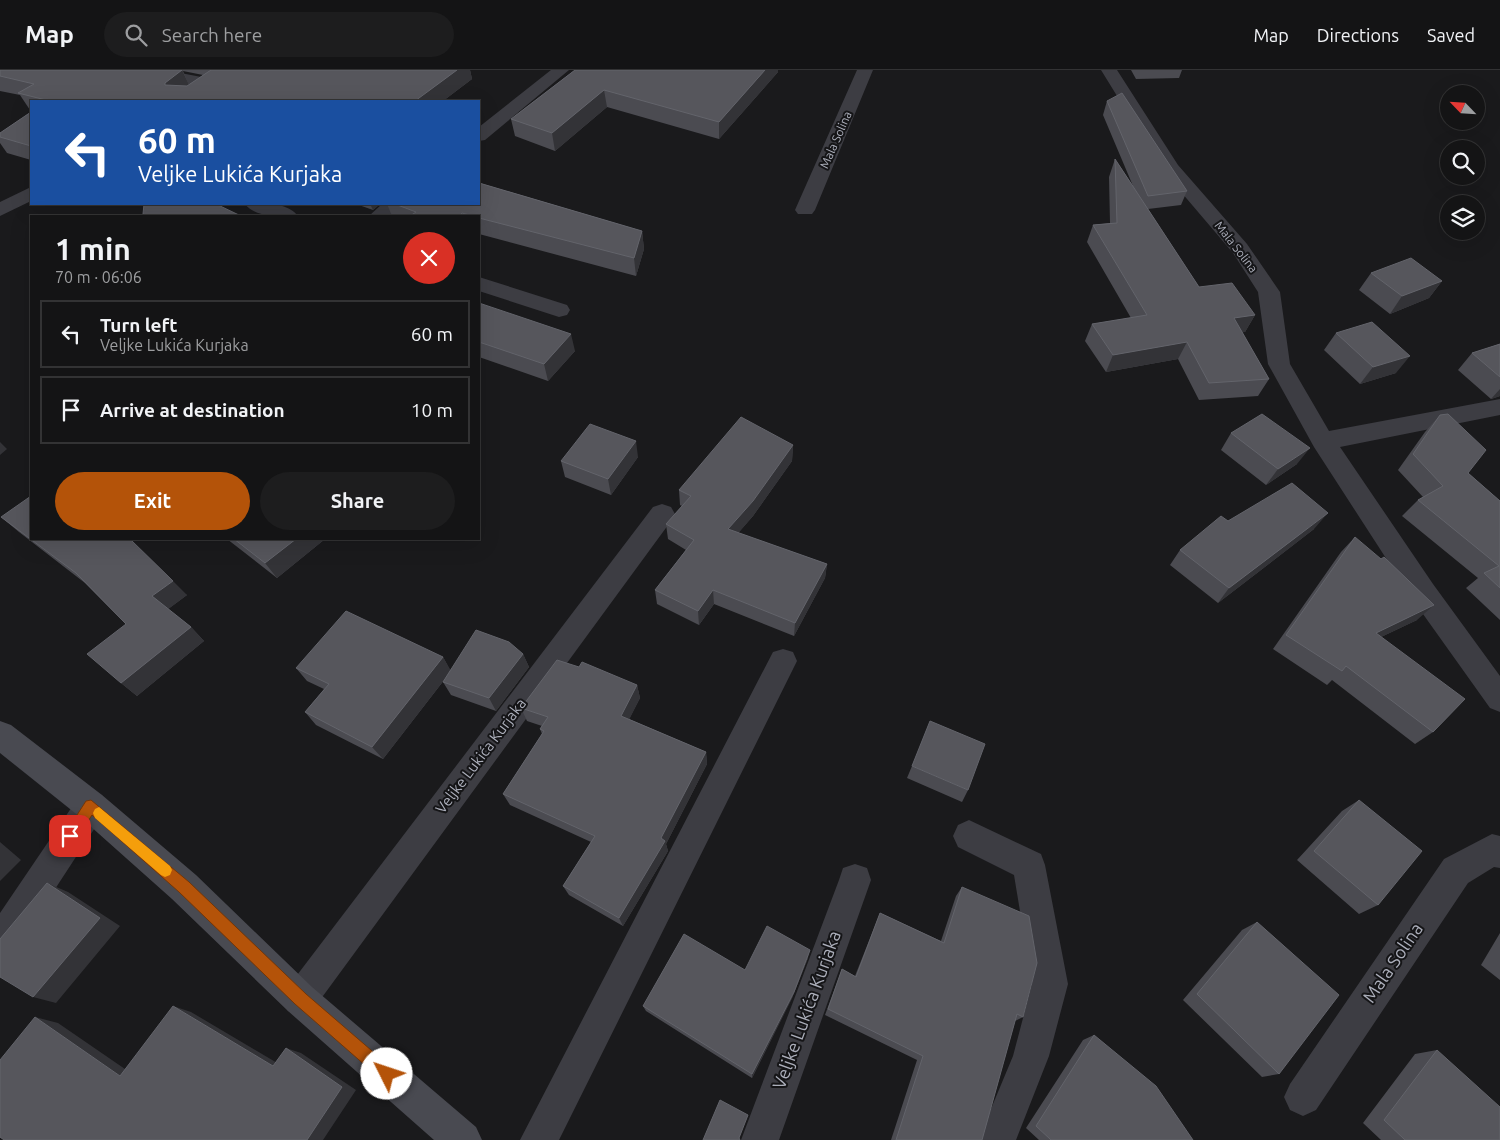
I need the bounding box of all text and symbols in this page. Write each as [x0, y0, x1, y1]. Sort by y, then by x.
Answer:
search box [104, 12, 454, 57]
text: Map [25, 21, 74, 48]
icon: search [122, 21, 150, 49]
text: Search here [162, 24, 262, 46]
text: Map [1253, 25, 1289, 45]
text: Directions [1317, 25, 1399, 45]
text: Saved [1427, 25, 1475, 45]
north arrow [1440, 85, 1485, 130]
map controls [1440, 85, 1485, 240]
street label: Mala Solina [817, 109, 854, 170]
icon: left [55, 120, 120, 185]
text: 60 m [138, 120, 216, 160]
button: search [1440, 140, 1485, 185]
text: Veljke Lukića Kurjaka [138, 161, 342, 186]
button: layers [1440, 195, 1485, 240]
street label: Mala Solina [1212, 219, 1260, 275]
text: 1 min [55, 232, 131, 266]
button: close [403, 232, 455, 284]
text: 70 m · 06:06 [55, 268, 142, 286]
text: Turn left [100, 314, 178, 336]
icon: left [57, 320, 85, 348]
text: 60 m [411, 323, 453, 345]
text: Veljke Lukića Kurjaka [100, 336, 249, 354]
icon: arrive [57, 396, 85, 424]
text: Arrive at destination [100, 399, 285, 421]
text: 10 m [411, 399, 453, 421]
button: Exit [55, 472, 250, 530]
button: Share [260, 472, 455, 530]
street label: Veljke Lukića Kurjaka [432, 695, 529, 816]
pin [49, 815, 91, 857]
icon: arrive [56, 822, 84, 850]
street label: Mala Solina [1358, 919, 1426, 1006]
street label: Veljke Lukića Kurjaka [768, 928, 844, 1092]
position arrow [360, 1047, 412, 1099]

